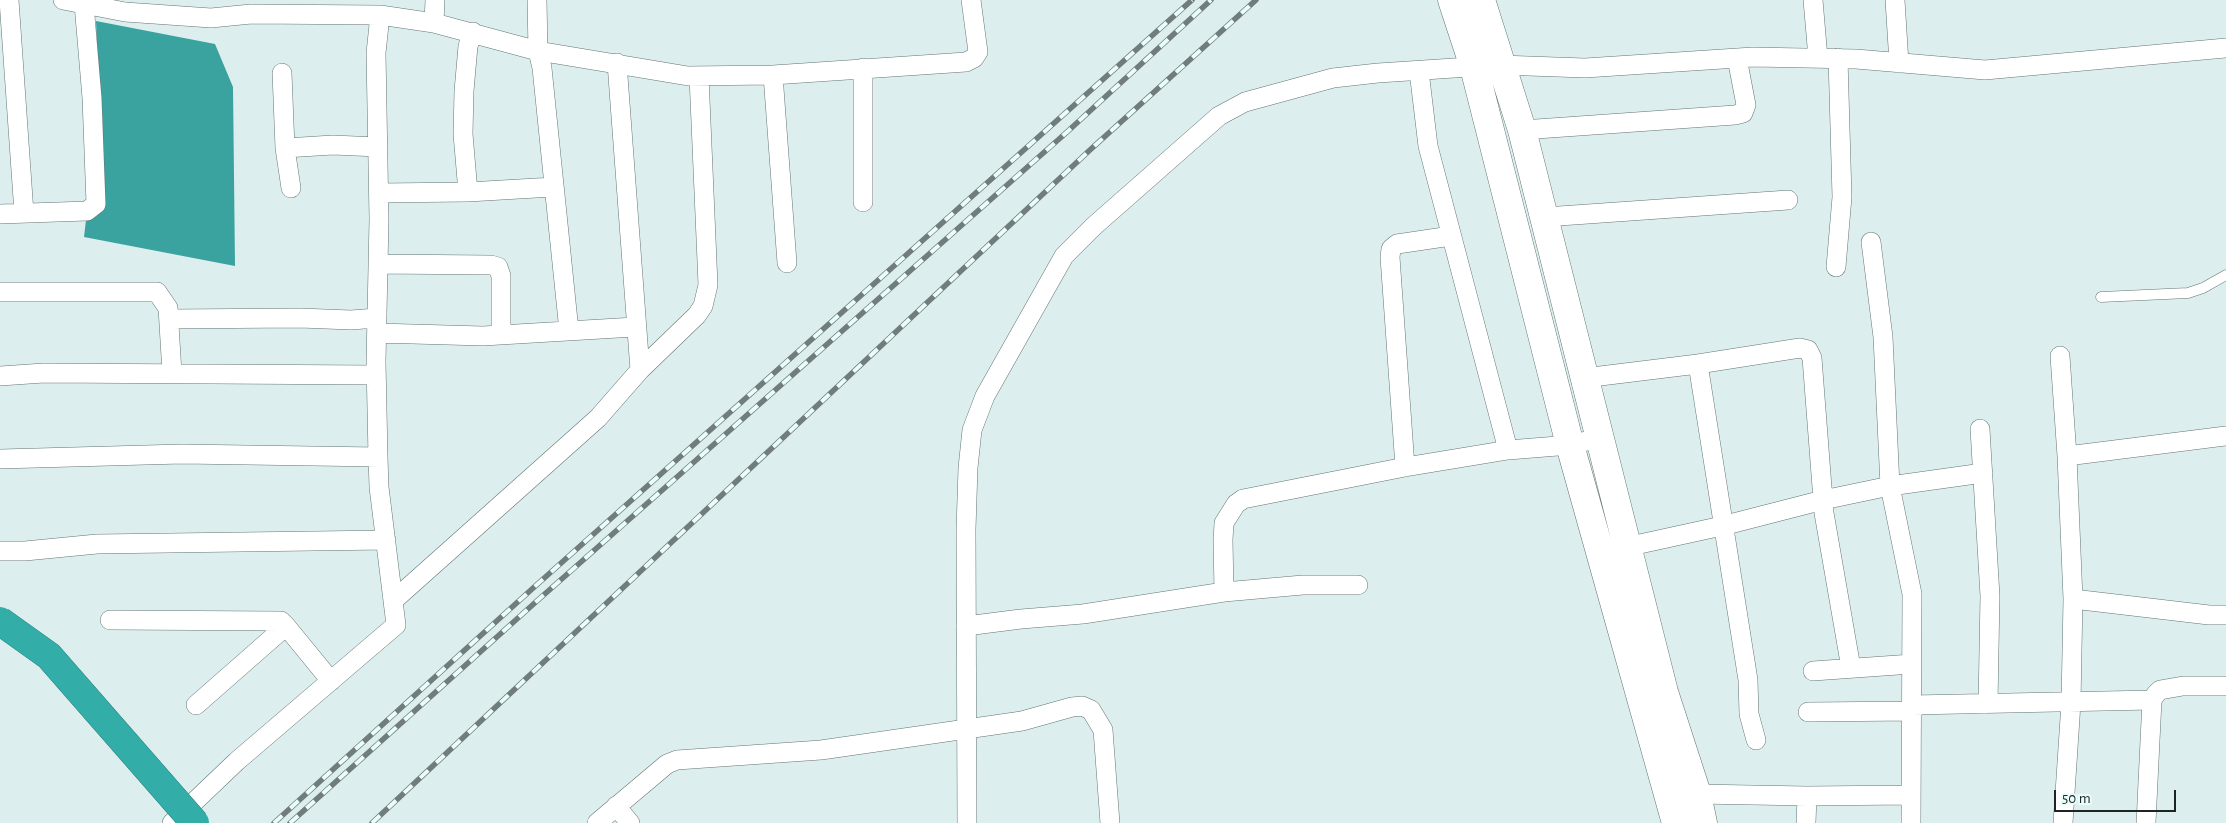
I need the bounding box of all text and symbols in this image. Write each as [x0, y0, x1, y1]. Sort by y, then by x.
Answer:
scale bar [2056, 780, 2178, 812]
text: 50 m [2062, 791, 2091, 806]

